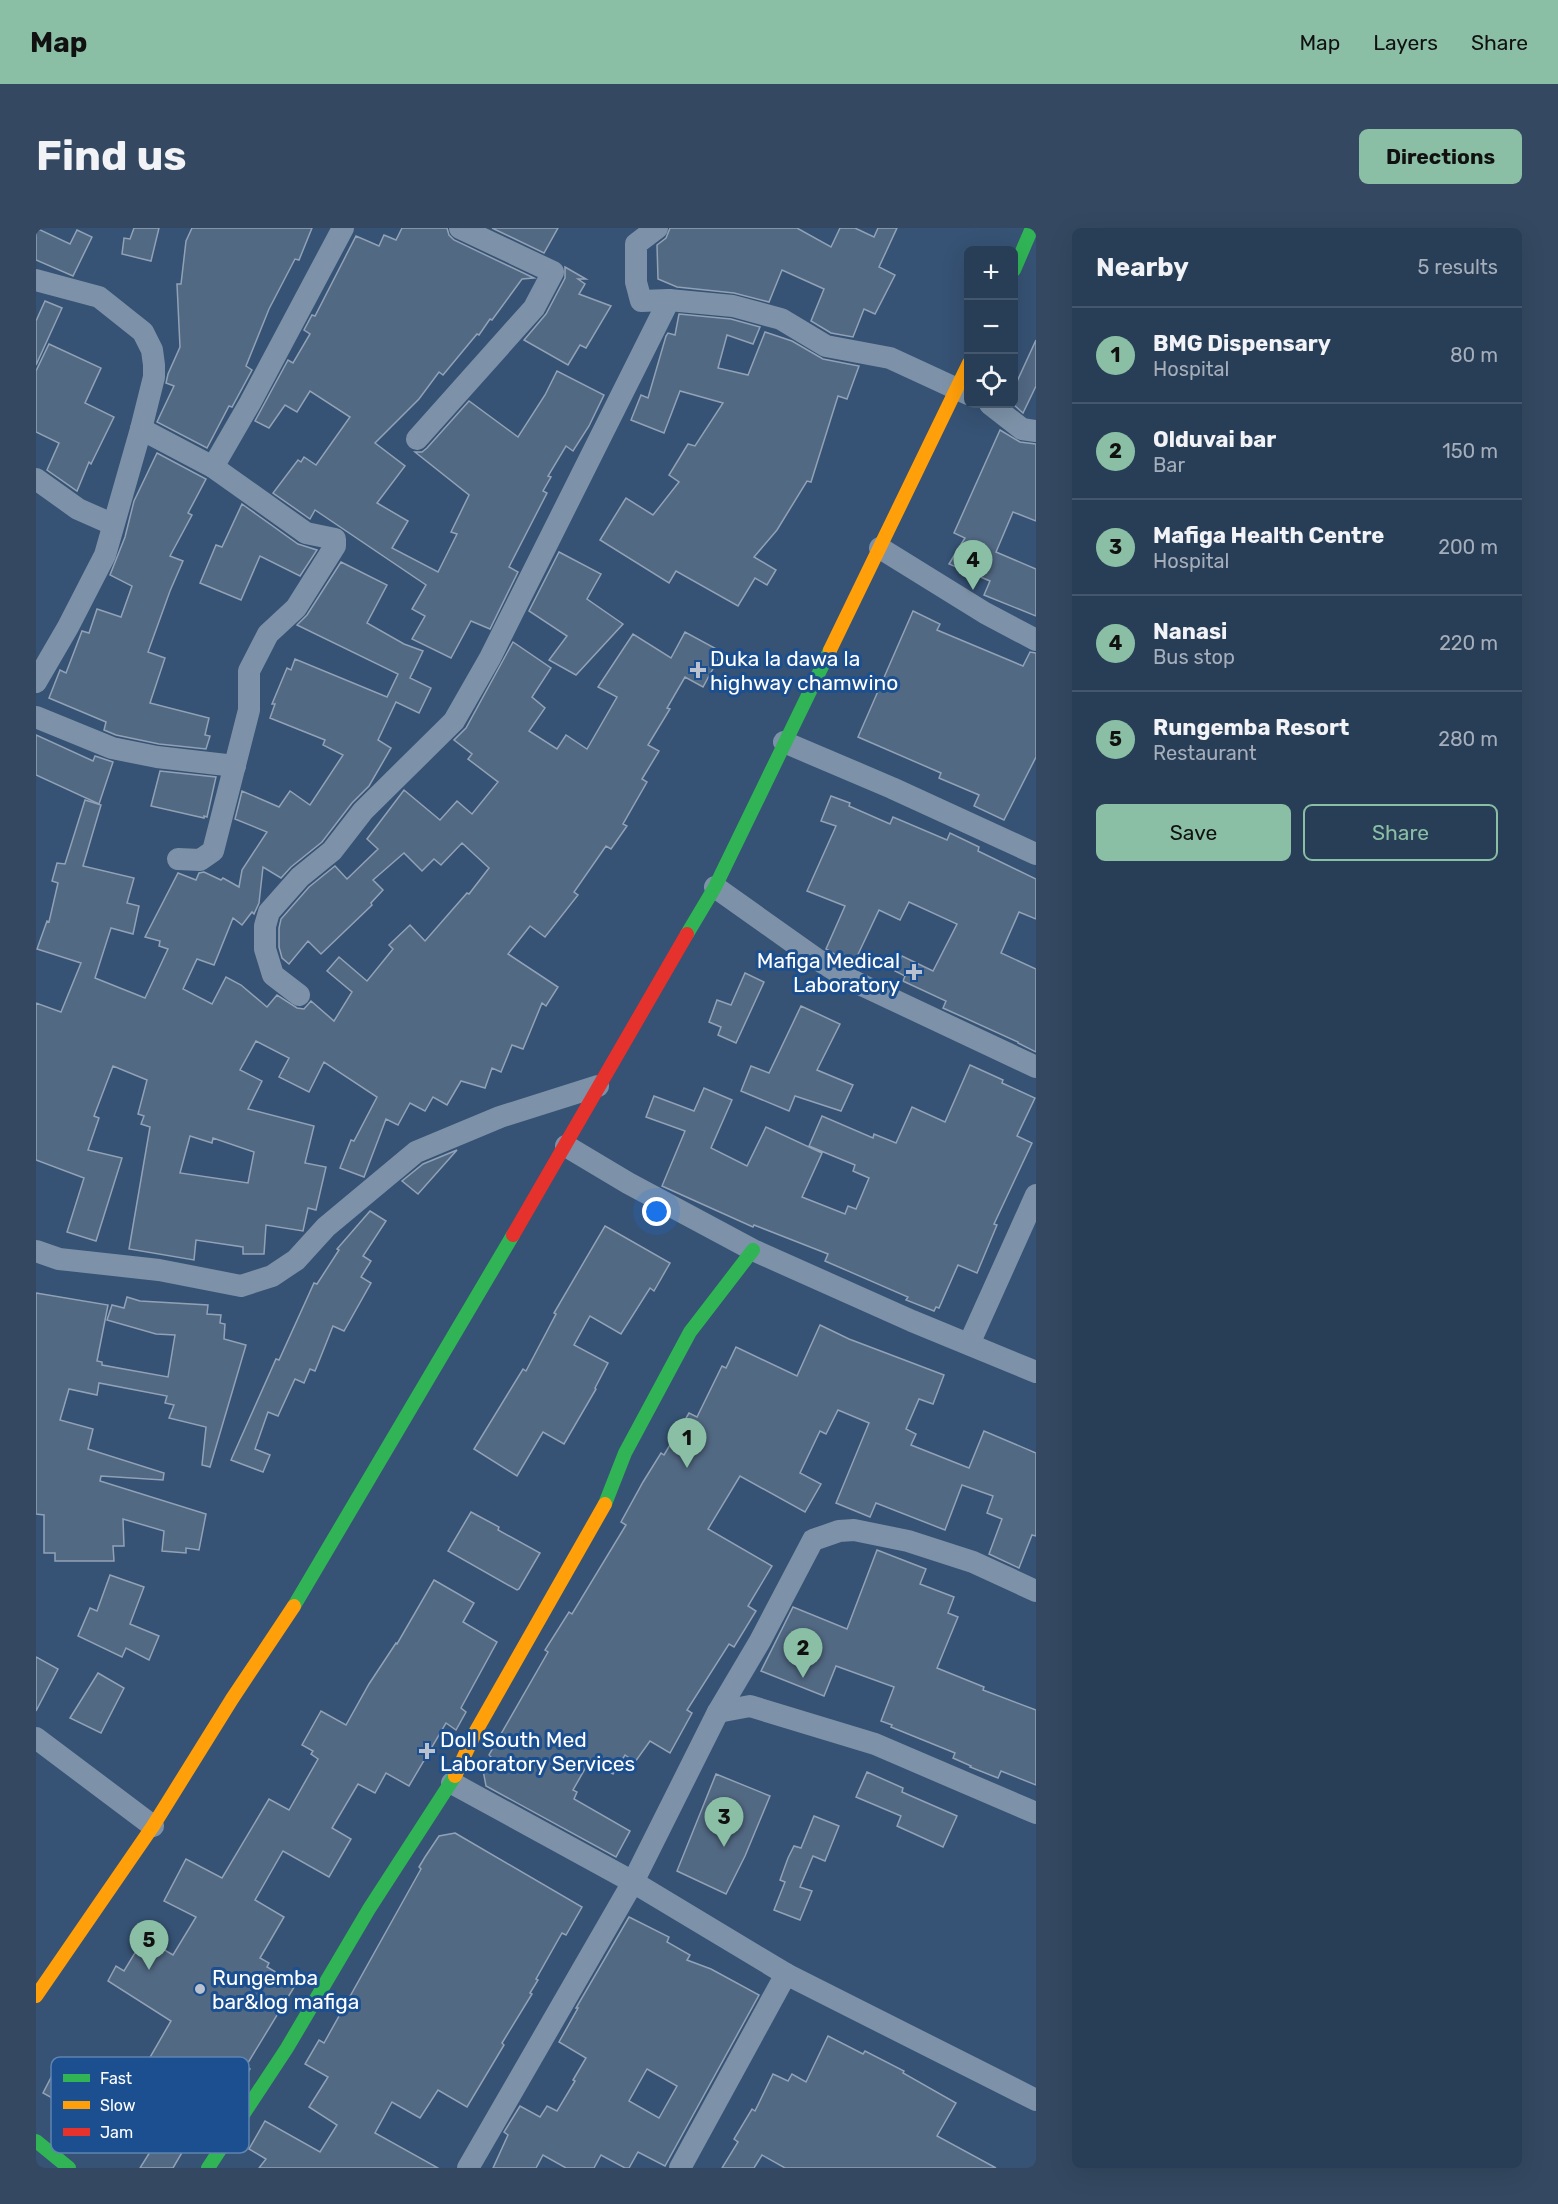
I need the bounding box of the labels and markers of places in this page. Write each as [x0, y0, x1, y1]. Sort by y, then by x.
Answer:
pin: 4 [954, 540, 992, 590]
place label: Duka la dawa la highway chamwino [710, 646, 898, 695]
marker: Duka la dawa la highway chamwino [691, 663, 705, 677]
place label: Mafiga Medical Laboratory [757, 948, 900, 997]
marker: Mafiga Medical Laboratory [905, 963, 923, 981]
pin: 1 [668, 1418, 706, 1468]
pin: 2 [784, 1628, 822, 1678]
place label: Doll South Med Laboratory Services [440, 1727, 635, 1776]
marker: Doll South Med Laboratory Services [418, 1742, 436, 1760]
pin: 3 [704, 1798, 744, 1847]
pin: 5 [130, 1920, 168, 1970]
place label: Rungemba bar&log mafiga [212, 1965, 359, 2014]
marker: Rungemba bar&log mafiga [193, 1982, 207, 1996]

